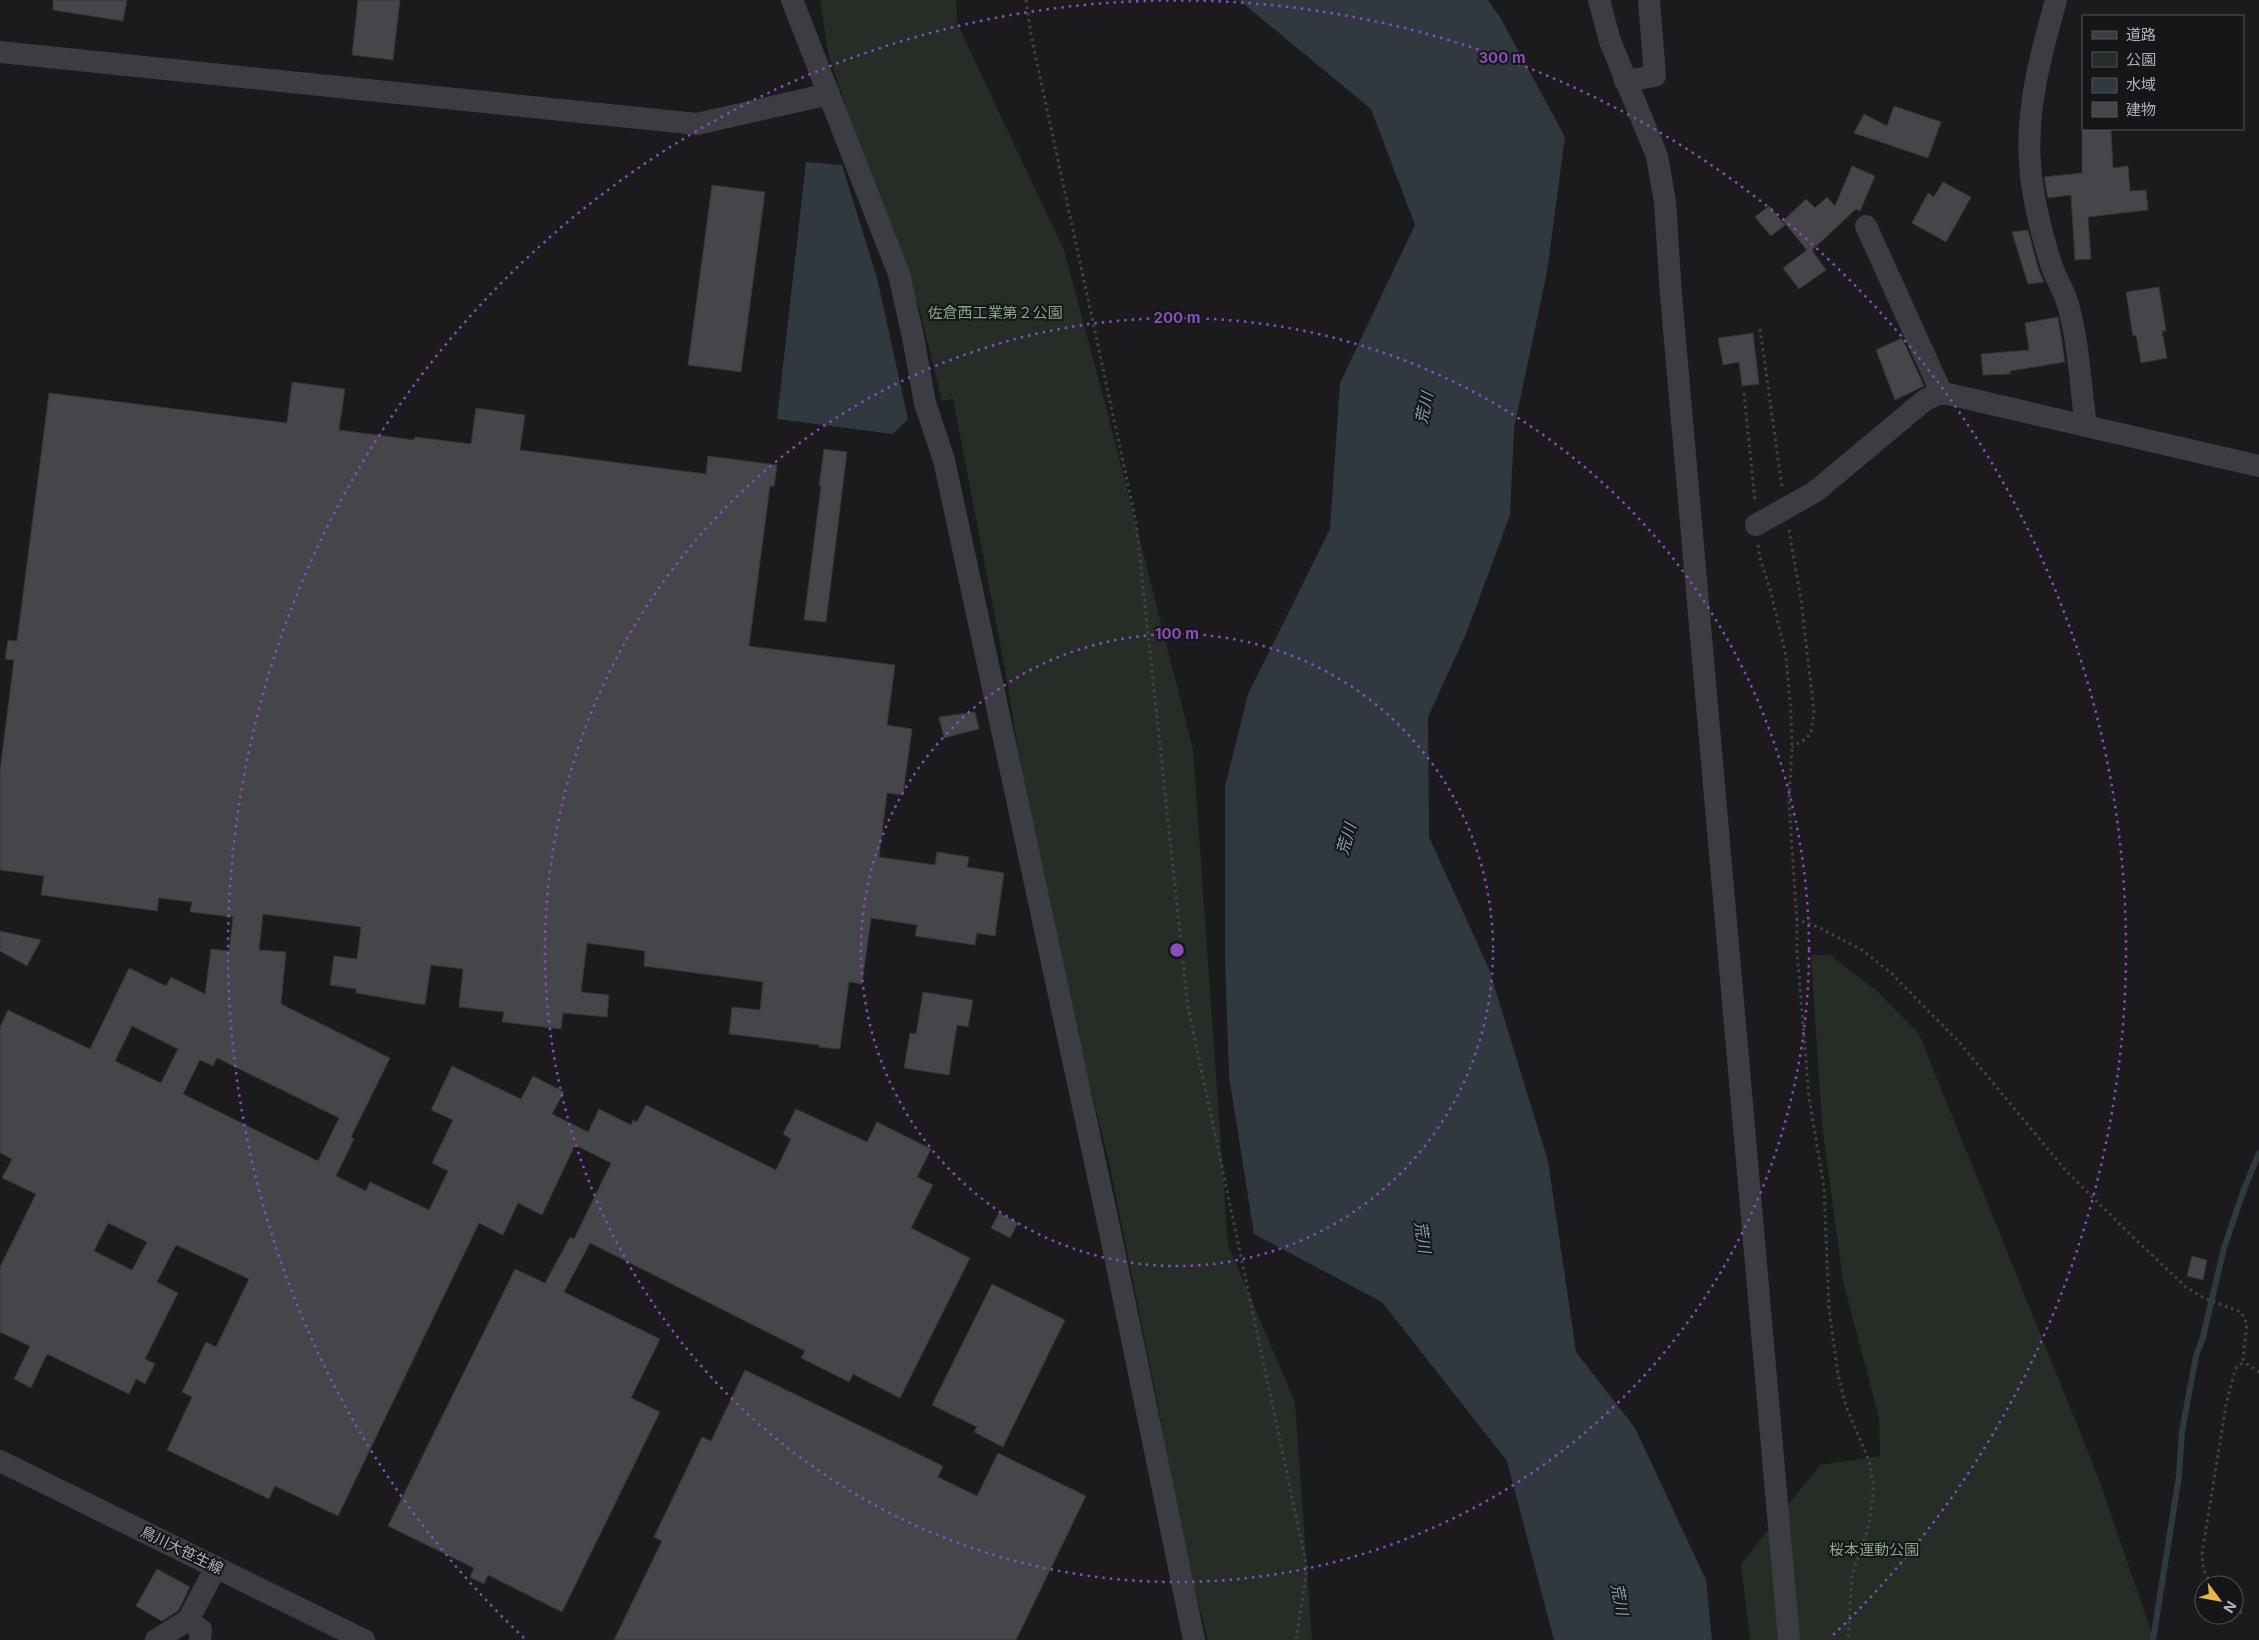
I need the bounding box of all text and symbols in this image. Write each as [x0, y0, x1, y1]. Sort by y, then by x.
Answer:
legend [2082, 15, 2244, 130]
text: 道路 [2126, 25, 2156, 44]
text: 300 m [1478, 48, 1526, 67]
text: 公園 [2126, 50, 2156, 69]
text: 水域 [2126, 75, 2156, 94]
text: 建物 [2126, 100, 2156, 119]
park label: 佐倉西工業第２公園 [927, 303, 1063, 322]
text: 200 m [1154, 308, 1200, 327]
water label: 荒川 [1411, 388, 1438, 426]
text: 100 m [1155, 624, 1199, 643]
water label: 荒川 [1332, 819, 1361, 857]
centre of rings [1168, 941, 1186, 959]
water label: 荒川 [1411, 1220, 1435, 1256]
street label: 鳥川大笹生線 [137, 1522, 227, 1578]
park label: 桜本運動公園 [1829, 1540, 1919, 1559]
north arrow [2194, 1575, 2244, 1625]
water label: 荒川 [1607, 1581, 1633, 1619]
text: N [2220, 1598, 2240, 1616]

